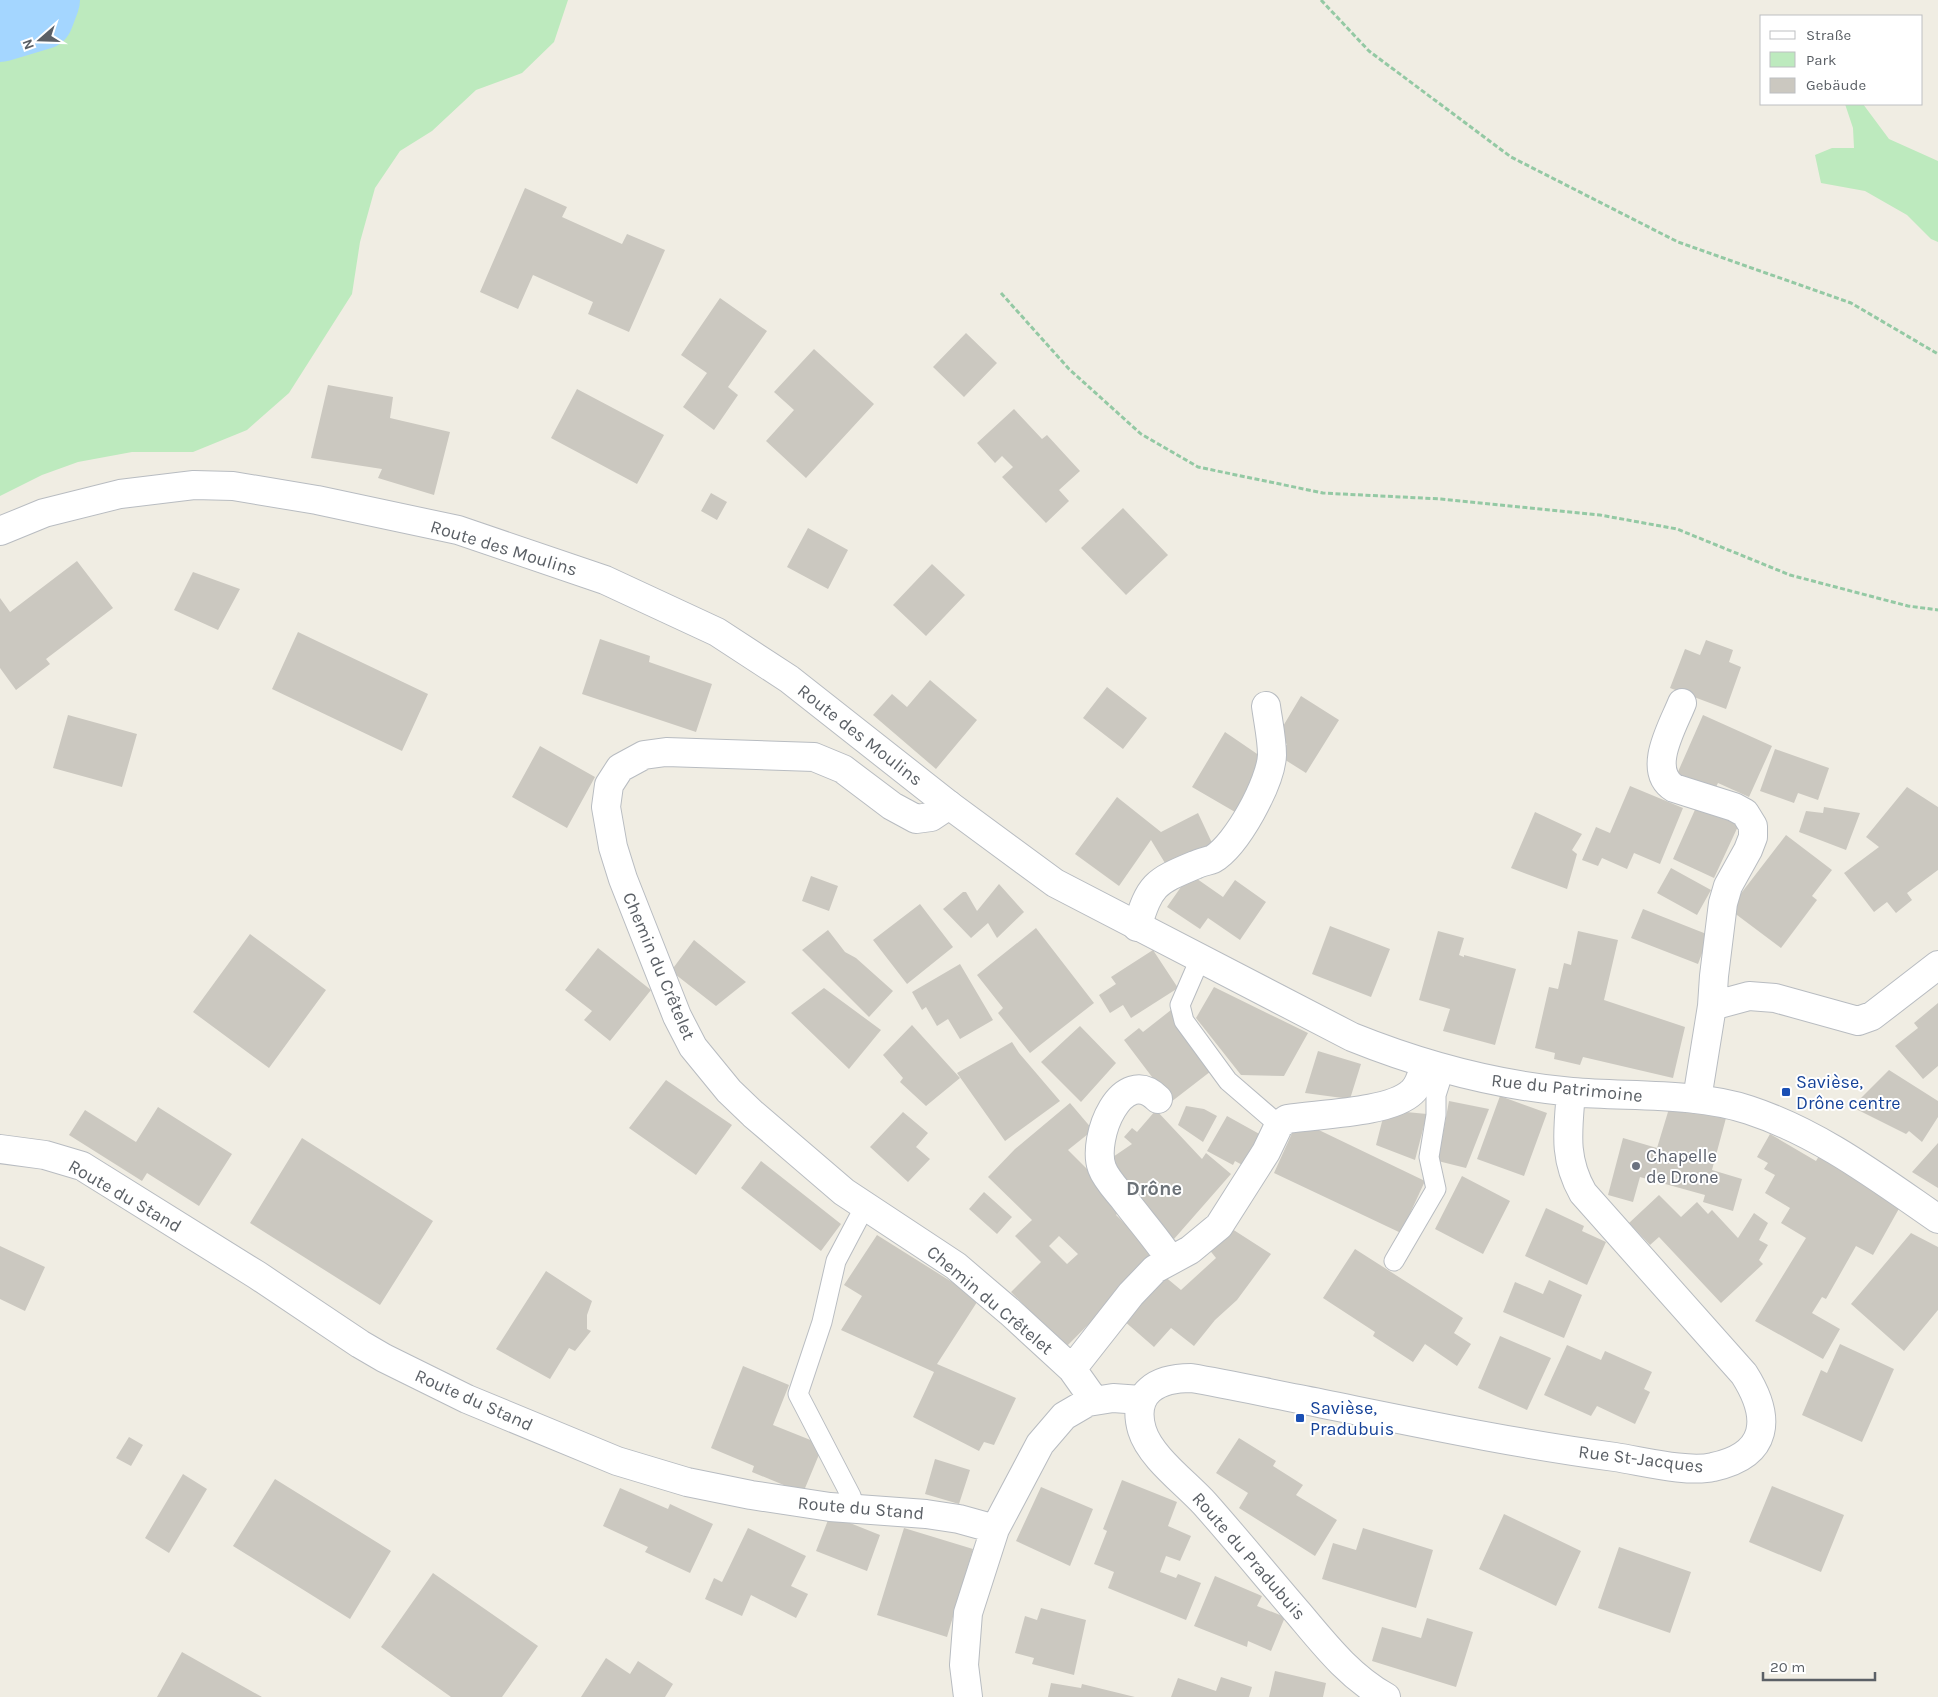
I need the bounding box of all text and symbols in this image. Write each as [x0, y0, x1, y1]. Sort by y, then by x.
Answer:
north arrow [15, 15, 65, 65]
legend [1760, 15, 1923, 105]
text: Straße [1806, 26, 1851, 44]
text: N [19, 37, 38, 52]
text: Park [1806, 51, 1836, 69]
text: Gebäude [1806, 76, 1866, 94]
street label: Route des Moulins [428, 515, 580, 581]
street label: Route des Moulins [793, 679, 927, 791]
street label: Chemin du Crêtelet [618, 889, 700, 1043]
street label: Rue du Patrimoine [1490, 1069, 1644, 1107]
place label: Savièse, Drône centre [1796, 1071, 1901, 1114]
marker: Savièse, Drône centre [1780, 1086, 1792, 1098]
place label: Chapelle de Drone [1646, 1145, 1719, 1188]
street label: Route du Stand [65, 1155, 185, 1237]
marker: Chapelle de Drone [1630, 1160, 1642, 1172]
district label: Drône [1126, 1177, 1182, 1200]
street label: Chemin du Crêtelet [922, 1241, 1058, 1359]
street label: Route du Stand [412, 1364, 536, 1436]
place label: Savièse, Pradubuis [1310, 1397, 1394, 1440]
marker: Savièse, Pradubuis [1294, 1412, 1306, 1424]
street label: Rue St-Jacques [1577, 1440, 1705, 1478]
street label: Route du Pradubuis [1187, 1488, 1311, 1624]
street label: Route du Stand [797, 1492, 925, 1524]
scale bar [1763, 1650, 1876, 1682]
text: 20 m [1770, 1658, 1805, 1676]

